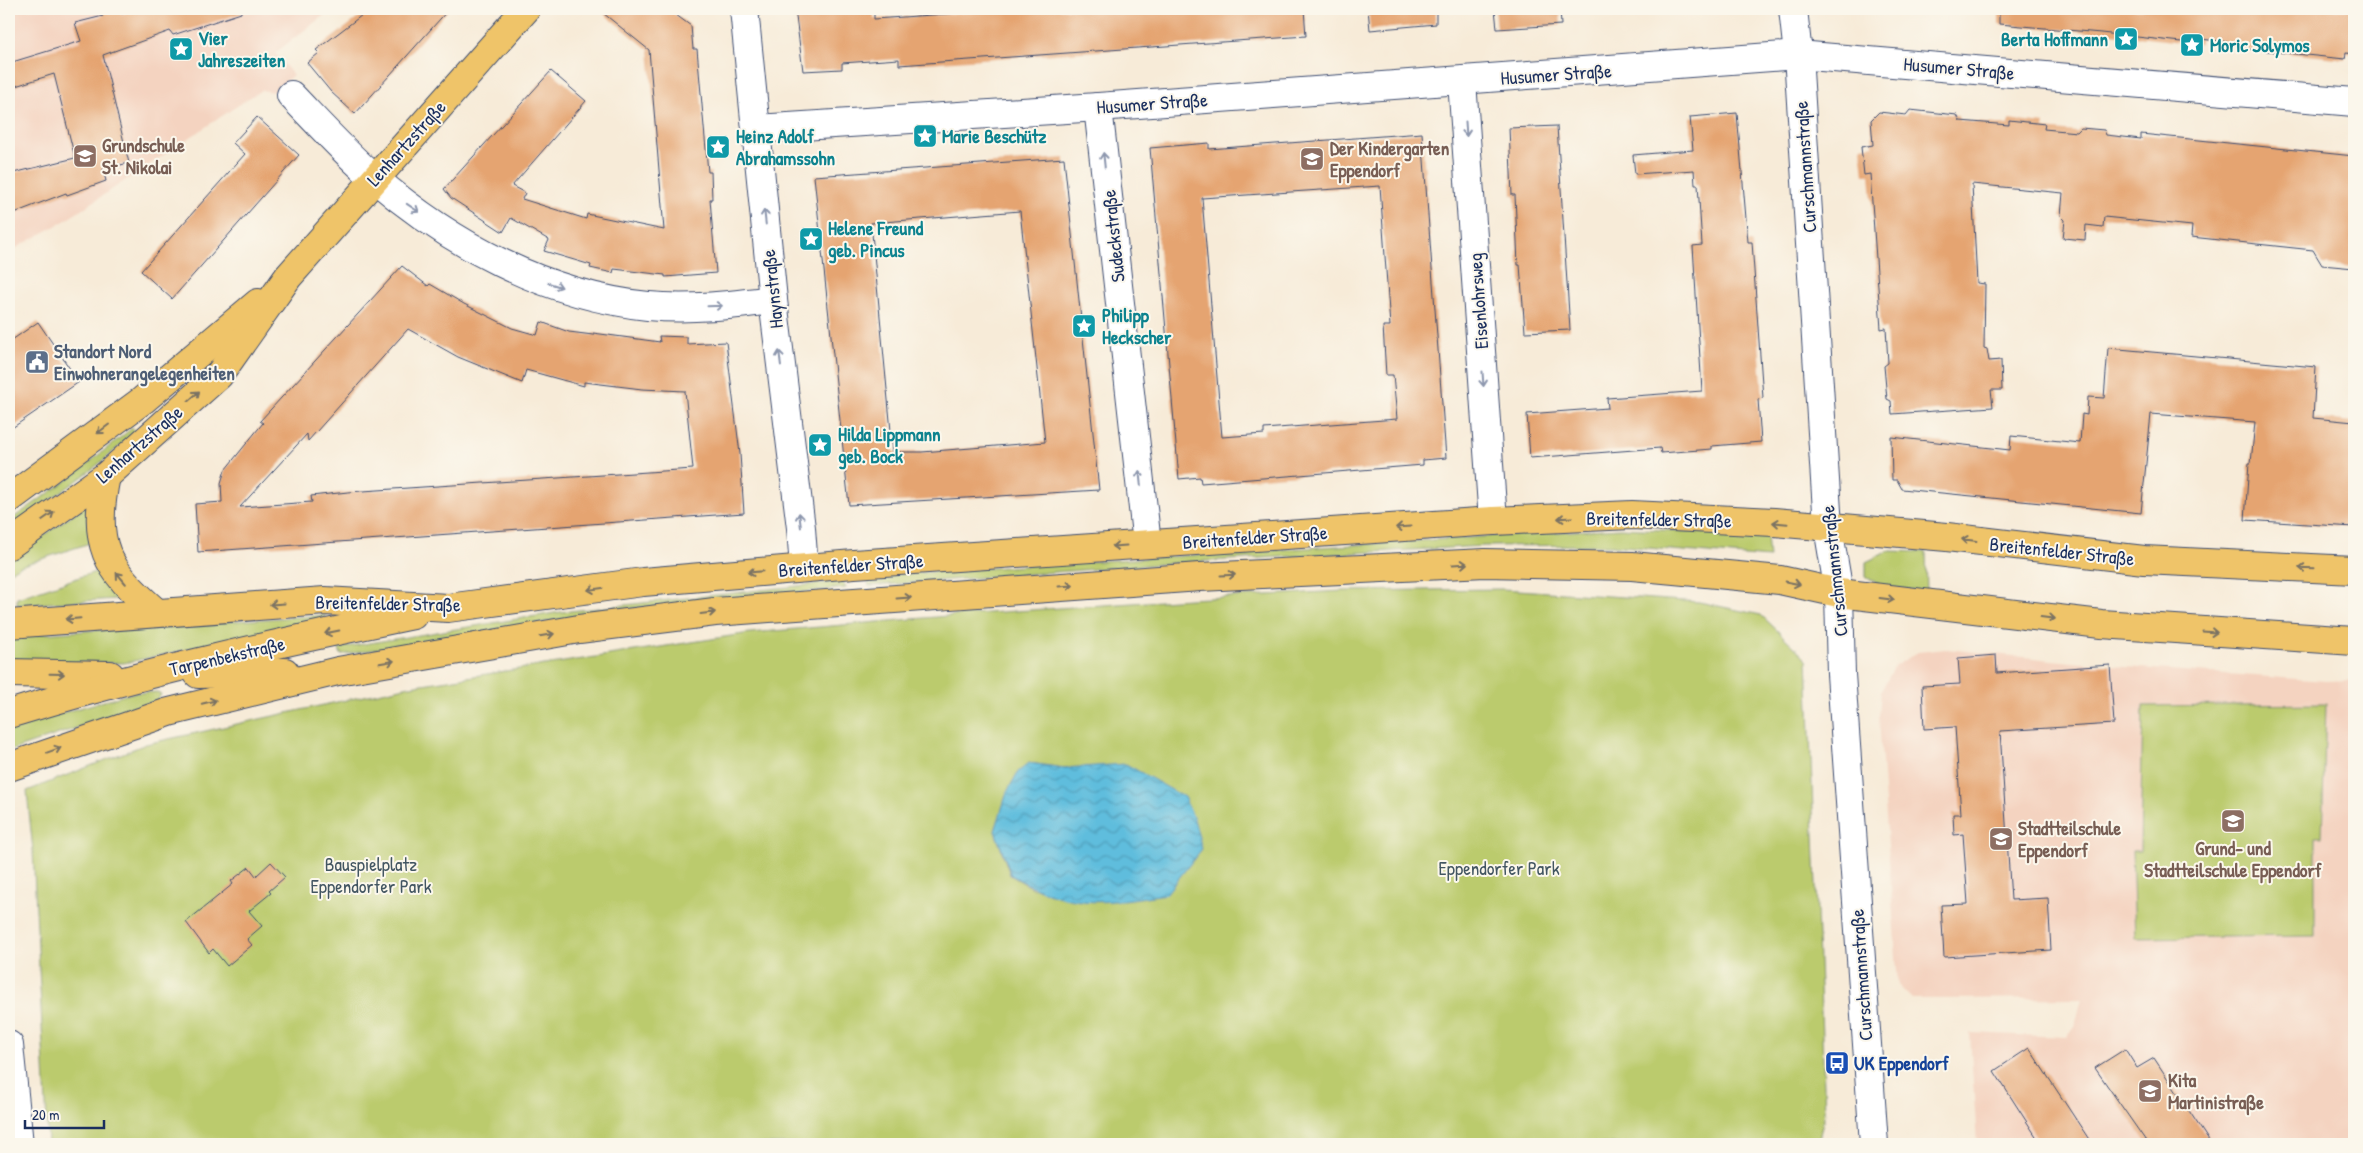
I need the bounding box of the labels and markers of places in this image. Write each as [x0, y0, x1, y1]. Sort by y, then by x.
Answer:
place label: Vier Jahreszeiten [198, 25, 286, 73]
place label: Berta Hoffmann [2001, 26, 2108, 52]
place icon: Berta Hoffmann [2113, 26, 2139, 52]
place icon: Moric Solymos [2179, 32, 2205, 58]
place label: Moric Solymos [2210, 32, 2310, 59]
place icon: Vier Jahreszeiten [168, 36, 194, 62]
place label: Heinz Adolf Abrahamssohn [736, 123, 835, 171]
place icon: Marie Beschütz [912, 123, 938, 149]
place label: Marie Beschütz [942, 123, 1047, 149]
place label: Grundschule St. Nikolai [102, 132, 185, 180]
place icon: Heinz Adolf Abrahamssohn [705, 134, 731, 160]
place label: Der Kindergarten Eppendorf [1330, 135, 1450, 184]
school or university icon: Grundschule St. Nikolai [72, 143, 98, 169]
school or university icon: Der Kindergarten Eppendorf [1299, 146, 1325, 172]
place label: Helene Freund geb. Pincus [828, 215, 924, 264]
place icon: Helene Freund geb. Pincus [798, 226, 824, 252]
place label: Philipp Heckscher [1102, 302, 1172, 350]
place icon: Philipp Heckscher [1071, 313, 1097, 339]
place label: Standort Nord Einwohnerangelegenheiten [54, 338, 235, 387]
public building icon: Standort Nord Einwohnerangelegenheiten [24, 349, 50, 375]
place label: Hilda Lippmann geb. Bock [838, 421, 941, 470]
place icon: Hilda Lippmann geb. Bock [807, 432, 833, 458]
school or university icon: Grund- und Stadtteilschule Eppendorf [2220, 808, 2246, 834]
place label: Stadtteilschule Eppendorf [2018, 815, 2121, 864]
school or university icon: Stadtteilschule Eppendorf [1988, 826, 2014, 852]
place label: Grund- und Stadtteilschule Eppendorf [2144, 835, 2323, 884]
bus stop icon: UK Eppendorf [1824, 1050, 1850, 1076]
place label: UK Eppendorf [1854, 1050, 1950, 1077]
place label: Kita Martinistraße [2168, 1067, 2264, 1116]
school or university icon: Kita Martinistraße [2137, 1078, 2163, 1104]

